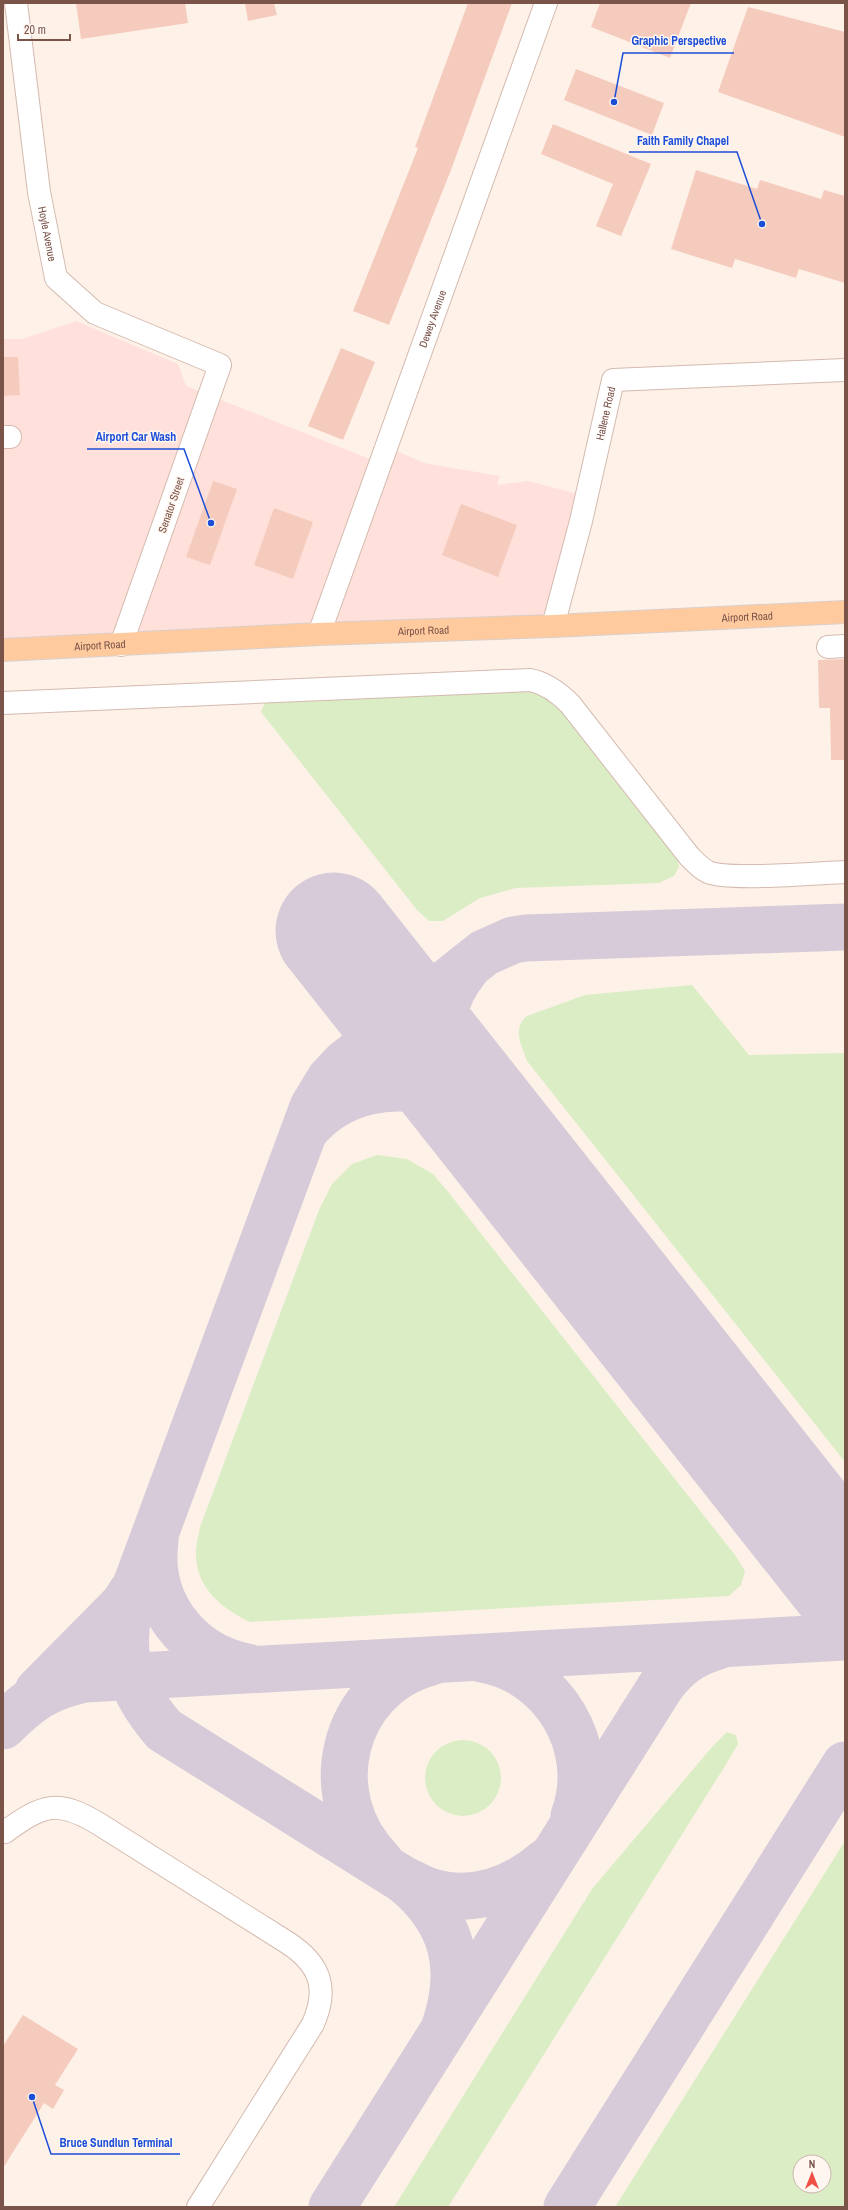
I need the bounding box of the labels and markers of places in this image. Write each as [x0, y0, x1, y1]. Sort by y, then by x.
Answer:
callout: Graphic Perspective [623, 29, 734, 53]
callout: Faith Family Chapel [629, 128, 737, 152]
callout: Airport Car Wash [87, 425, 184, 449]
callout: Bruce Sundlun Terminal [51, 2130, 180, 2154]

